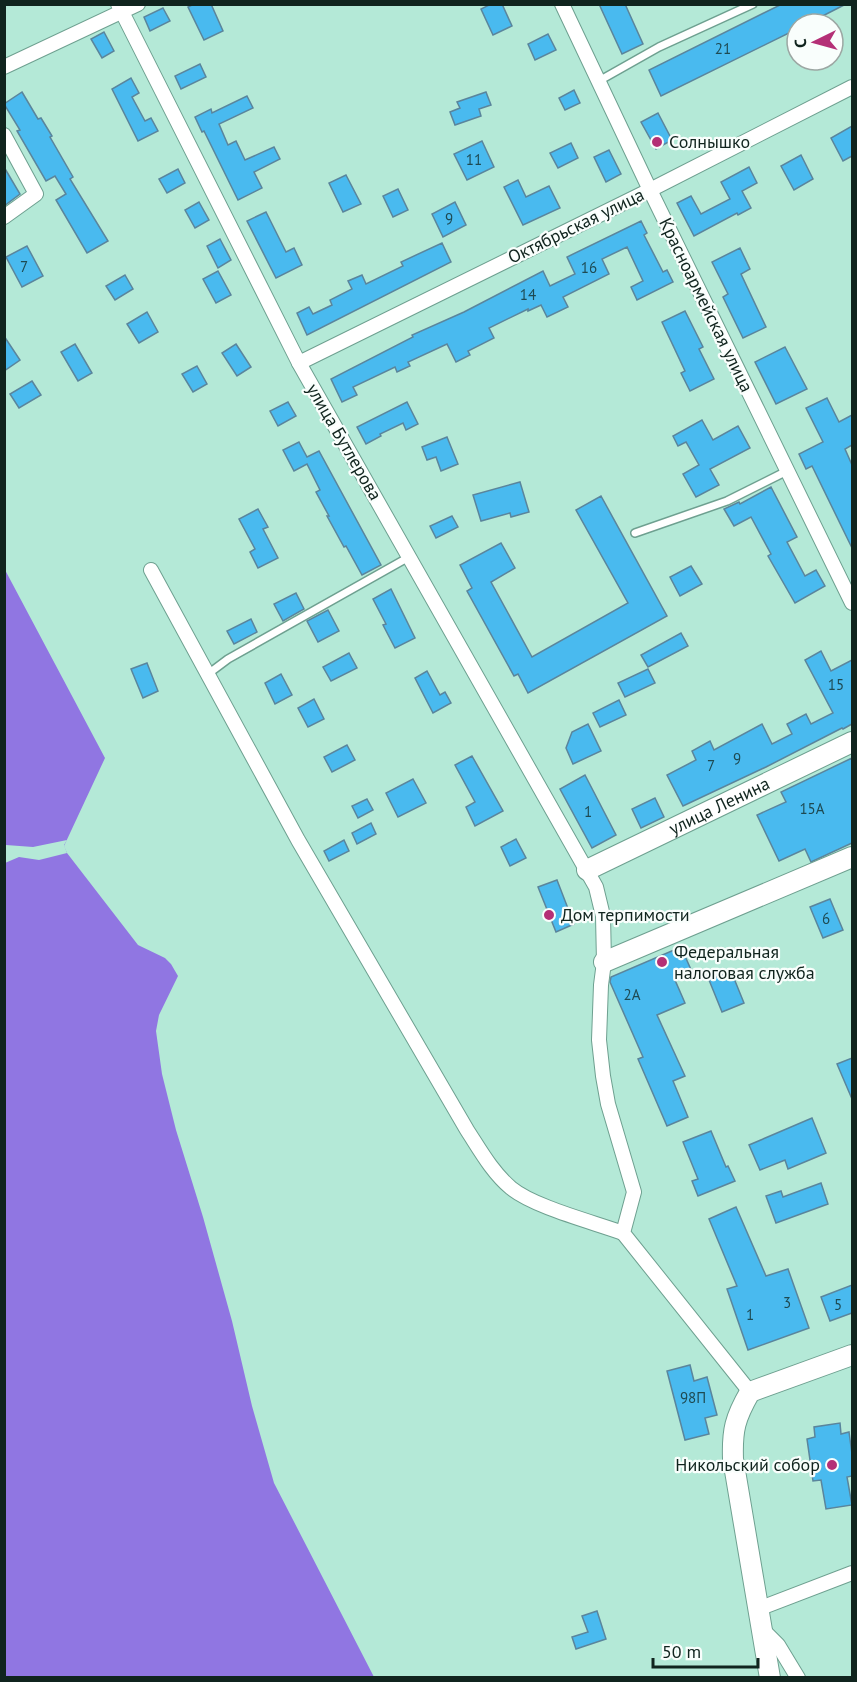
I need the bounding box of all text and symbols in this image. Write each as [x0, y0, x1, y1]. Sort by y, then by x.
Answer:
north arrow [785, 12, 845, 72]
text: С [790, 38, 810, 49]
house number: 21 [715, 39, 731, 58]
place label: Солнышко [669, 130, 750, 153]
marker: Солнышко [650, 135, 664, 149]
house number: 11 [466, 150, 482, 169]
street label: Октябрьская улица [504, 183, 648, 269]
house number: 9 [445, 209, 453, 228]
street label: Красноармейская улица [654, 214, 759, 396]
house number: 7 [20, 257, 28, 276]
house number: 16 [581, 258, 597, 277]
house number: 14 [520, 285, 536, 304]
street label: улица Бутлерова [302, 379, 387, 504]
house number: 15 [828, 675, 844, 694]
house number: 9 [733, 749, 741, 768]
house number: 7 [707, 756, 715, 775]
street label: улица Ленина [665, 772, 773, 840]
house number: 15А [799, 799, 825, 818]
house number: 1 [584, 802, 592, 821]
place label: Дом терпимости [561, 903, 690, 926]
marker: Дом терпимости [542, 908, 556, 922]
house number: 6 [822, 909, 830, 928]
place label: Федеральная налоговая служба [674, 940, 815, 984]
marker: Федеральная налоговая служба [655, 955, 669, 969]
house number: 2А [624, 985, 641, 1004]
house number: 3 [783, 1293, 791, 1312]
house number: 5 [834, 1295, 842, 1314]
house number: 1 [746, 1305, 754, 1324]
house number: 98П [680, 1388, 706, 1407]
place label: Никольский собор [675, 1453, 820, 1476]
marker: Никольский собор [825, 1458, 839, 1472]
scale bar [653, 1631, 758, 1669]
text: 50 m [662, 1640, 701, 1663]

